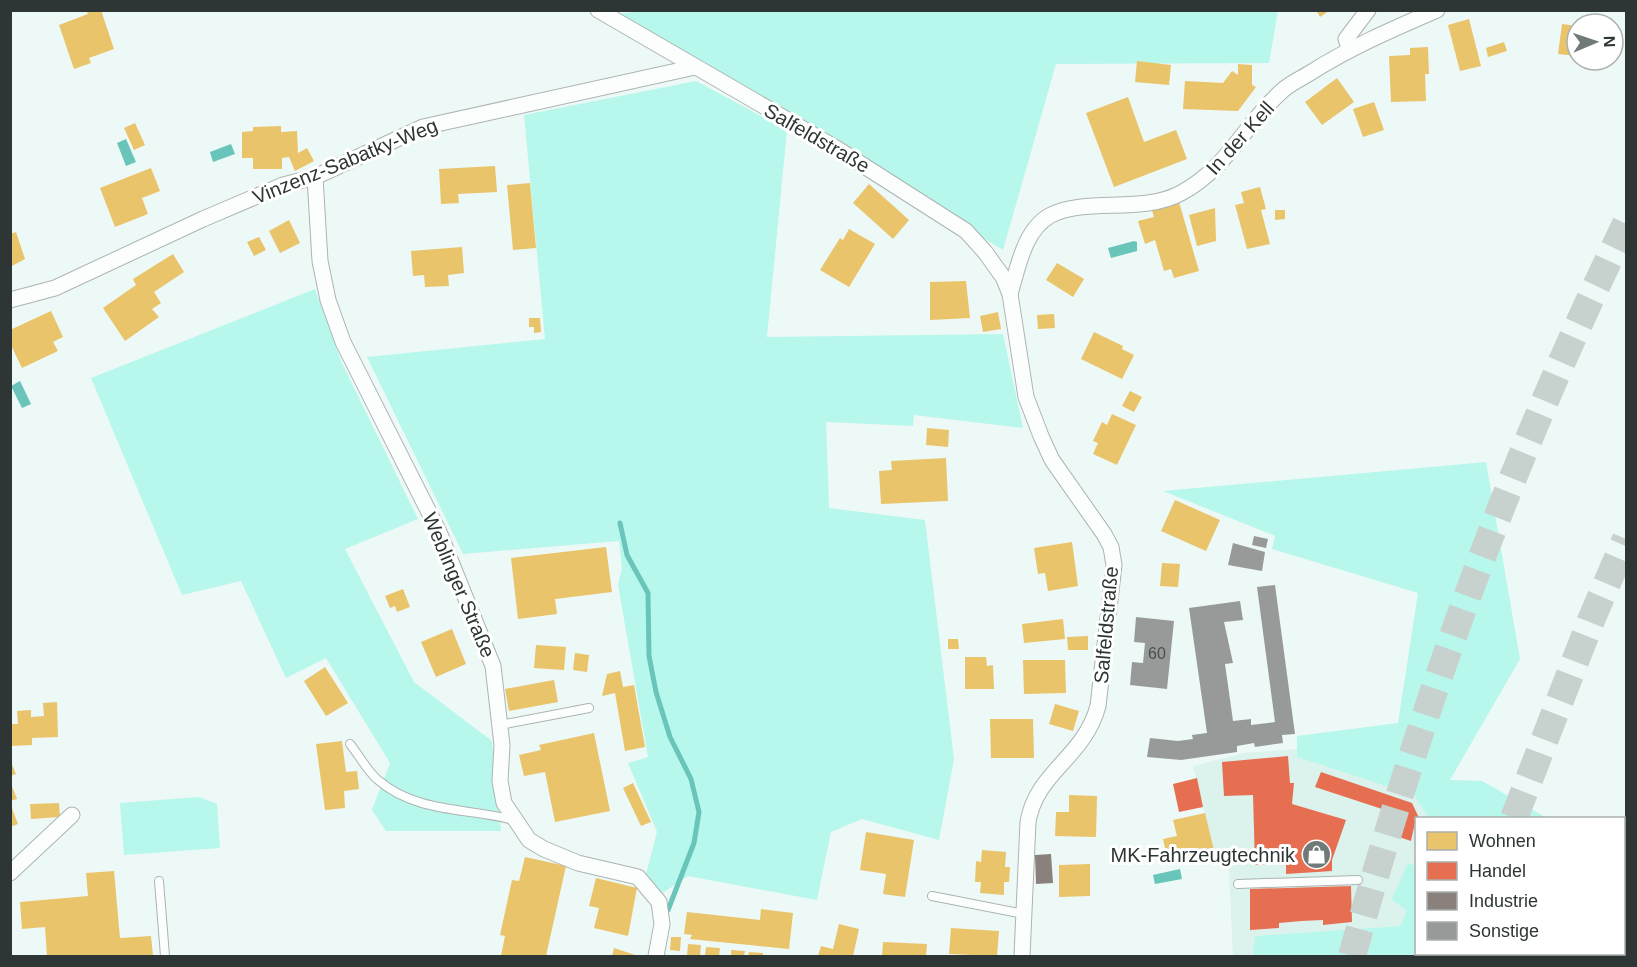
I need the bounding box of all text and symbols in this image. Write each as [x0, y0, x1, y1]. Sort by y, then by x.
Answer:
north arrow [1565, 12, 1625, 72]
text: N [1601, 35, 1618, 48]
street label: In der Kell [1202, 97, 1278, 179]
street label: Salfeldstraße [760, 99, 874, 177]
street label: Vinzenz-Sabatky-Weg [249, 114, 441, 208]
street label: Weblinger Straße [419, 509, 499, 661]
street label: Salfeldstraße [1090, 565, 1122, 685]
house number: 60 [1148, 645, 1166, 662]
legend [1415, 817, 1625, 955]
text: Wohnen [1469, 831, 1536, 851]
shop icon: MK-Fahrzeugtechnik [1300, 839, 1332, 871]
place label: MK-Fahrzeugtechnik [1110, 844, 1296, 866]
text: Handel [1469, 861, 1526, 881]
text: Industrie [1469, 891, 1538, 911]
text: Sonstige [1469, 921, 1539, 941]

